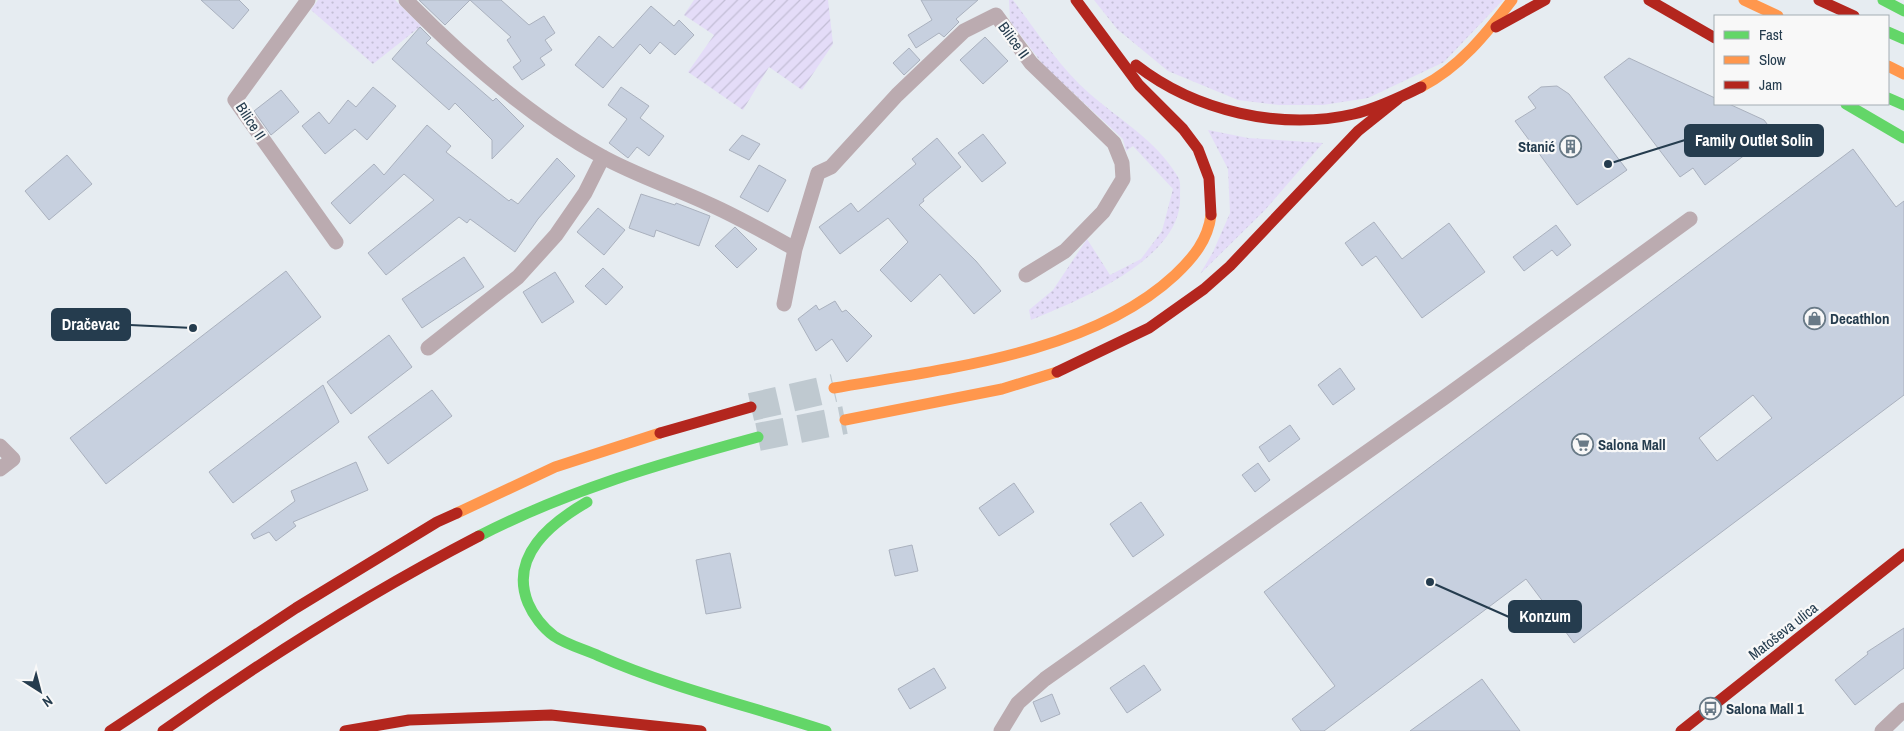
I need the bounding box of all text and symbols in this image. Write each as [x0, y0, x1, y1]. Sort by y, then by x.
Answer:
legend [1714, 15, 1889, 105]
street label: Bilice II [993, 17, 1035, 63]
text: Fast [1759, 24, 1783, 45]
text: Slow [1759, 49, 1786, 70]
text: Jam [1759, 74, 1782, 95]
street label: Bilice II [231, 98, 271, 144]
callout: Family Outlet Solin [1685, 125, 1823, 156]
text: Family Outlet Solin [1695, 129, 1813, 151]
building icon: Stanić [1559, 134, 1583, 158]
place label: Stanić [1518, 136, 1555, 157]
shop icon: Decathlon [1802, 306, 1826, 330]
place label: Decathlon [1830, 308, 1889, 329]
callout: Dračevac [52, 309, 130, 340]
text: Dračevac [62, 313, 120, 335]
supermarket icon: Salona Mall [1570, 432, 1594, 456]
place label: Salona Mall [1598, 434, 1666, 455]
street label: Matoševa ulica [1744, 597, 1822, 665]
callout: Konzum [1509, 601, 1581, 632]
text: Konzum [1519, 605, 1571, 627]
north arrow [15, 666, 65, 716]
text: N [39, 692, 56, 711]
bus stop icon: Salona Mall 1 [1698, 696, 1722, 720]
place label: Salona Mall 1 [1726, 698, 1804, 719]

